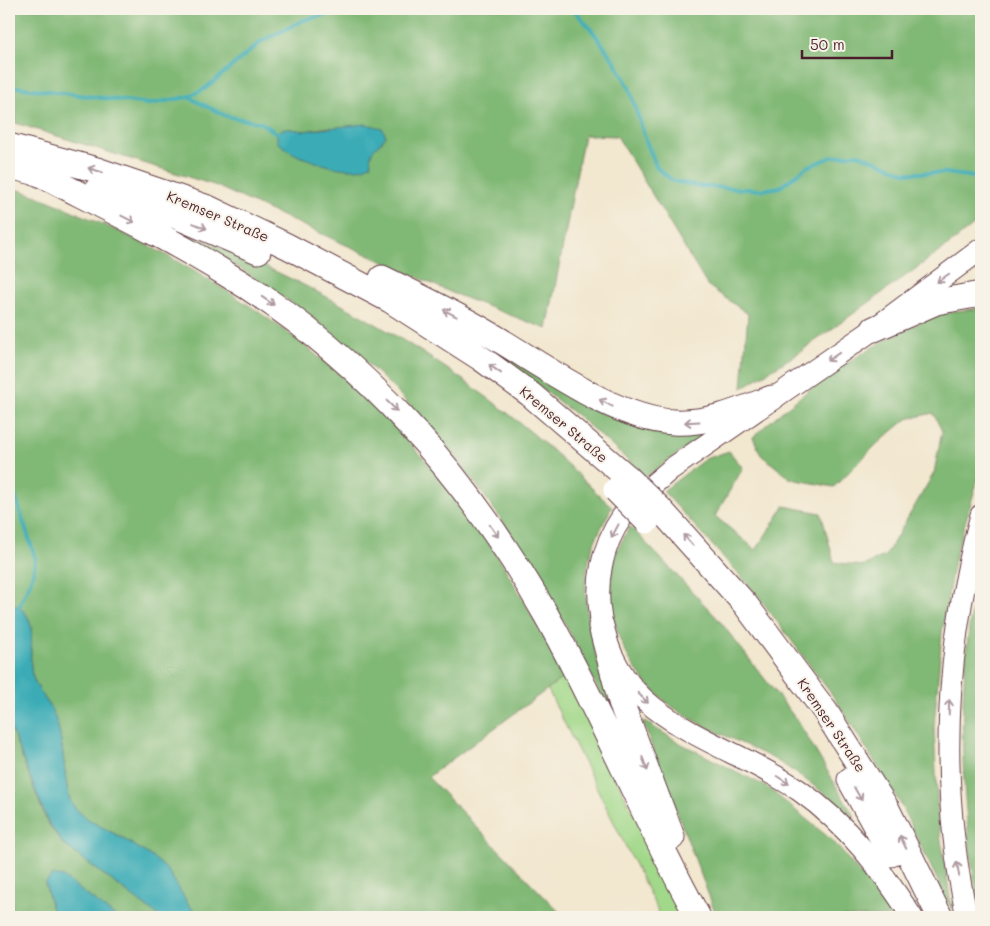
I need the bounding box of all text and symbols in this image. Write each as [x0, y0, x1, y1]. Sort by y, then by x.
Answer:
scale bar [802, 28, 892, 60]
text: 50 m [810, 34, 845, 54]
one-way arrow [88, 164, 104, 174]
street label: Kremser Straße [164, 186, 272, 246]
one-way arrow [120, 214, 135, 224]
one-way arrow [192, 222, 207, 231]
one-way arrow [936, 273, 950, 283]
one-way arrow [260, 296, 274, 306]
one-way arrow [443, 308, 458, 318]
one-way arrow [827, 352, 841, 362]
one-way arrow [488, 364, 502, 374]
street label: Kremser Straße [516, 381, 612, 467]
one-way arrow [599, 398, 614, 408]
one-way arrow [385, 400, 398, 412]
one-way arrow [685, 417, 701, 426]
one-way arrow [610, 523, 620, 538]
one-way arrow [489, 524, 499, 538]
one-way arrow [682, 533, 693, 546]
street label: Kremser Straße [793, 674, 871, 776]
one-way arrow [637, 692, 649, 704]
one-way arrow [945, 700, 954, 716]
one-way arrow [641, 757, 650, 772]
one-way arrow [775, 775, 789, 785]
one-way arrow [853, 787, 863, 801]
one-way arrow [898, 835, 908, 850]
one-way arrow [953, 862, 963, 878]

